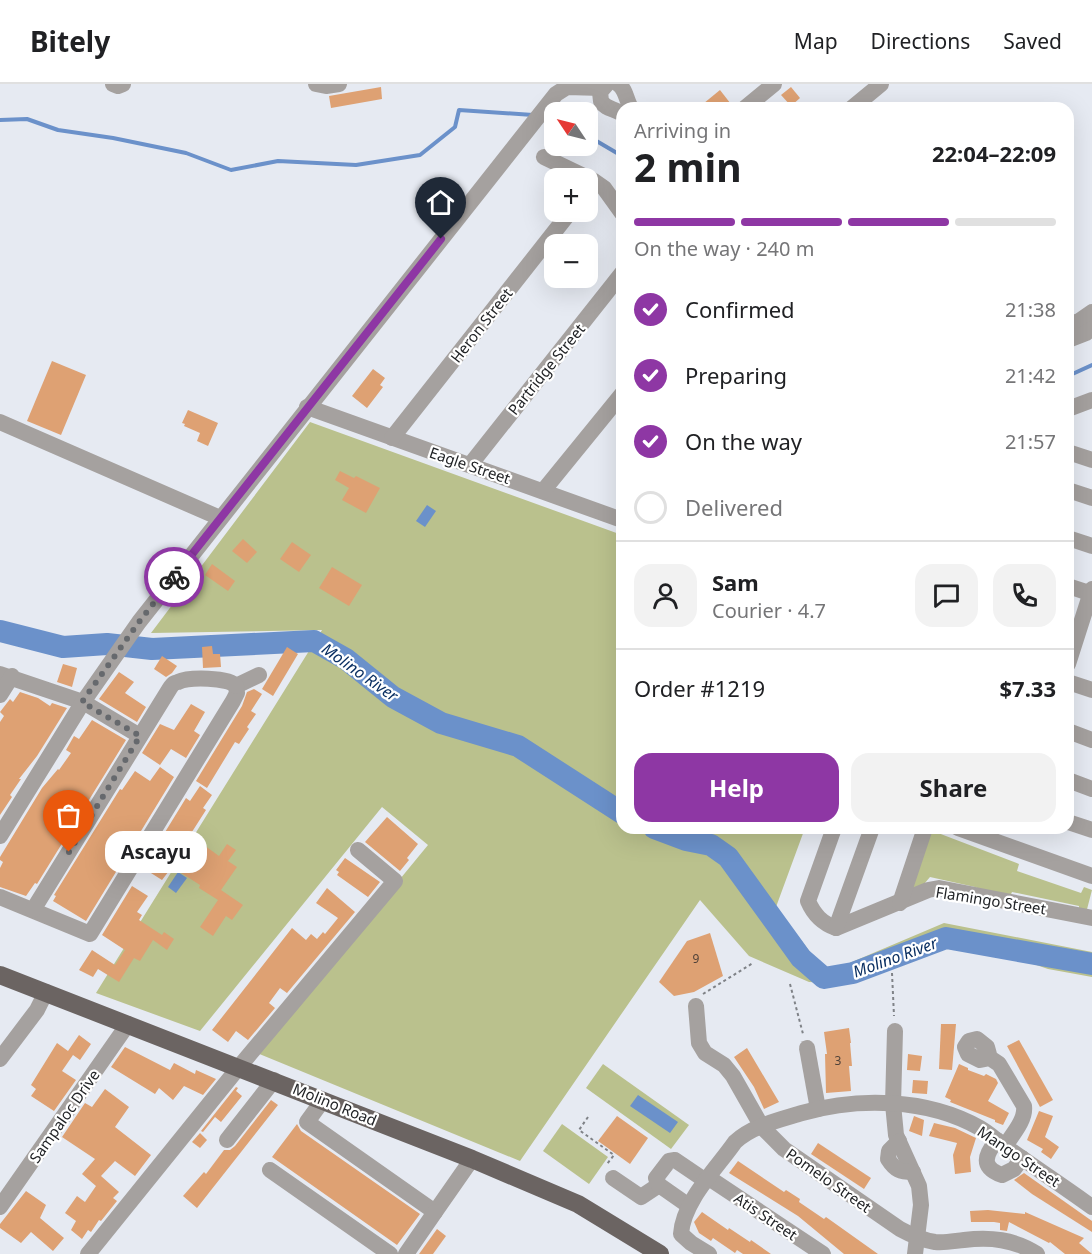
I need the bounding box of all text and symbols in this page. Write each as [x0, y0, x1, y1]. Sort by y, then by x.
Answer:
text: Bitely [30, 22, 110, 60]
text: Map [794, 27, 838, 55]
text: Directions [871, 27, 970, 55]
text: Saved [1003, 27, 1062, 55]
north arrow [544, 102, 598, 156]
map controls [544, 102, 598, 288]
text: Arriving in [634, 117, 731, 144]
text: 22:04–22:09 [932, 138, 1056, 168]
text: 2 min [634, 140, 741, 193]
button: + [544, 168, 598, 222]
pin [415, 177, 466, 239]
icon: home [424, 186, 457, 219]
button: − [544, 234, 598, 288]
text: On the way · 240 m [634, 235, 814, 262]
street label: Heron Street [446, 283, 517, 366]
icon: check [634, 293, 667, 326]
text: Confirmed [685, 294, 795, 324]
text: 21:38 [1005, 296, 1056, 323]
street label: Partridge Street [503, 319, 589, 419]
icon: check [634, 359, 667, 392]
text: Preparing [685, 360, 787, 390]
text: 21:42 [1005, 362, 1056, 389]
icon: check [634, 425, 667, 458]
text: On the way [685, 426, 802, 456]
text: 21:57 [1005, 428, 1056, 455]
street label: Eagle Street [427, 442, 514, 488]
text: Delivered [685, 492, 783, 522]
courier [144, 547, 204, 607]
icon: bike [158, 561, 191, 594]
button: person [634, 564, 697, 627]
button: chat [915, 564, 978, 627]
button: phone [993, 564, 1056, 627]
text: Sam [712, 567, 759, 597]
text: Courier · 4.7 [712, 597, 826, 624]
water label: Molino River [318, 638, 403, 707]
text: Order #1219 [634, 673, 765, 703]
text: $7.33 [999, 673, 1056, 703]
button: Help [634, 753, 839, 822]
button: Share [851, 753, 1056, 822]
pin [43, 790, 94, 852]
icon: bag [52, 799, 85, 832]
callout: Ascayu [105, 831, 207, 873]
text: Ascayu [121, 838, 191, 865]
street label: Flamingo Street [934, 881, 1048, 919]
water label: Molino River [850, 931, 941, 982]
house number: 9 [693, 950, 700, 967]
house number: 3 [835, 1052, 842, 1069]
street label: Sampaloc Drive [24, 1065, 104, 1167]
street label: Molino Road [290, 1078, 380, 1130]
street label: Mango Street [974, 1121, 1065, 1191]
street label: Pomelo Street [783, 1143, 876, 1217]
street label: Atis Street [731, 1188, 802, 1245]

